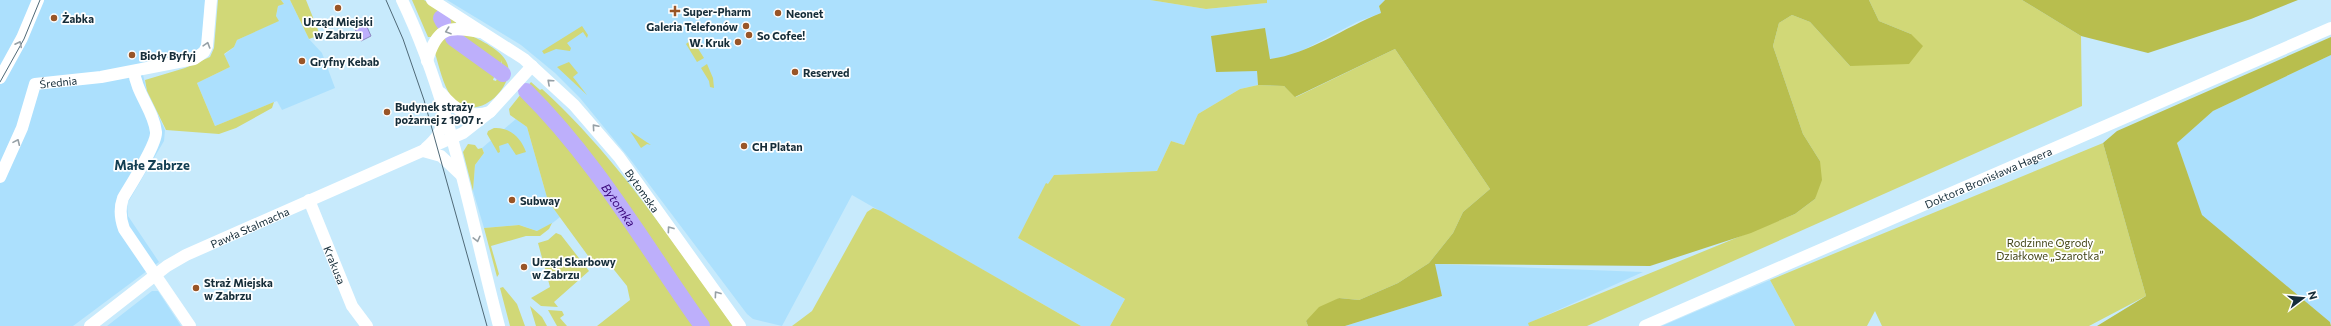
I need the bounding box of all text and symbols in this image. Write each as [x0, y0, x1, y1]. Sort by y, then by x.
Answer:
marker: Urząd Miejski w Zabrzu [333, 3, 343, 13]
place label: Super-Pharm [683, 5, 751, 18]
marker: Super-Pharm [670, 6, 680, 16]
place label: Neonet [786, 7, 824, 20]
marker: Neonet [773, 8, 783, 18]
place label: Żabka [62, 12, 94, 25]
marker: Żabka [49, 13, 59, 23]
place label: Urząd Miejski w Zabrzu [303, 15, 373, 41]
place label: Galeria Telefonów [646, 20, 738, 33]
marker: Galeria Telefonów [741, 21, 751, 31]
one-way arrow [444, 26, 451, 34]
place label: So Cofee! [757, 29, 805, 42]
marker: So Cofee! [744, 30, 754, 40]
place label: W. Kruk [689, 36, 731, 49]
marker: W. Kruk [733, 37, 743, 47]
one-way arrow [14, 41, 22, 49]
one-way arrow [202, 42, 210, 49]
place label: Bioły Byfyj [140, 49, 196, 62]
marker: Bioły Byfyj [127, 50, 137, 60]
place label: Gryfny Kebab [310, 55, 380, 68]
marker: Gryfny Kebab [297, 56, 307, 66]
place label: Reserved [803, 66, 849, 79]
marker: Reserved [790, 67, 800, 77]
street label: Średnia [39, 73, 78, 90]
one-way arrow [547, 79, 555, 86]
place label: Budynek straży pożarnej z 1907 r. [395, 100, 483, 126]
marker: Budynek straży pożarnej z 1907 r. [382, 107, 392, 117]
one-way arrow [592, 125, 599, 132]
one-way arrow [12, 138, 20, 146]
place label: CH Platan [752, 140, 803, 153]
marker: CH Platan [739, 141, 749, 151]
street label: Doktora Bronisława Hagera [1923, 144, 2054, 210]
district label: Małe Zabrze [114, 157, 190, 173]
street label: Bytomska [623, 166, 663, 214]
water label: Bytomka [599, 180, 639, 229]
place label: Subway [520, 194, 560, 207]
marker: Subway [507, 195, 517, 205]
street label: Pawła Stalmacha [208, 204, 291, 250]
one-way arrow [668, 226, 675, 233]
one-way arrow [472, 236, 481, 243]
park label: Rodzinne Ogrody Działkowe „Szarotka” [1996, 236, 2104, 262]
street label: Krakusa [322, 244, 349, 286]
place label: Urząd Skarbowy w Zabrzu [532, 255, 616, 281]
marker: Urząd Skarbowy w Zabrzu [519, 262, 529, 272]
place label: Straż Miejska w Zabrzu [204, 276, 273, 302]
north arrow [2283, 278, 2323, 318]
marker: Straż Miejska w Zabrzu [191, 283, 201, 293]
text: N [2306, 289, 2320, 301]
one-way arrow [715, 292, 722, 299]

